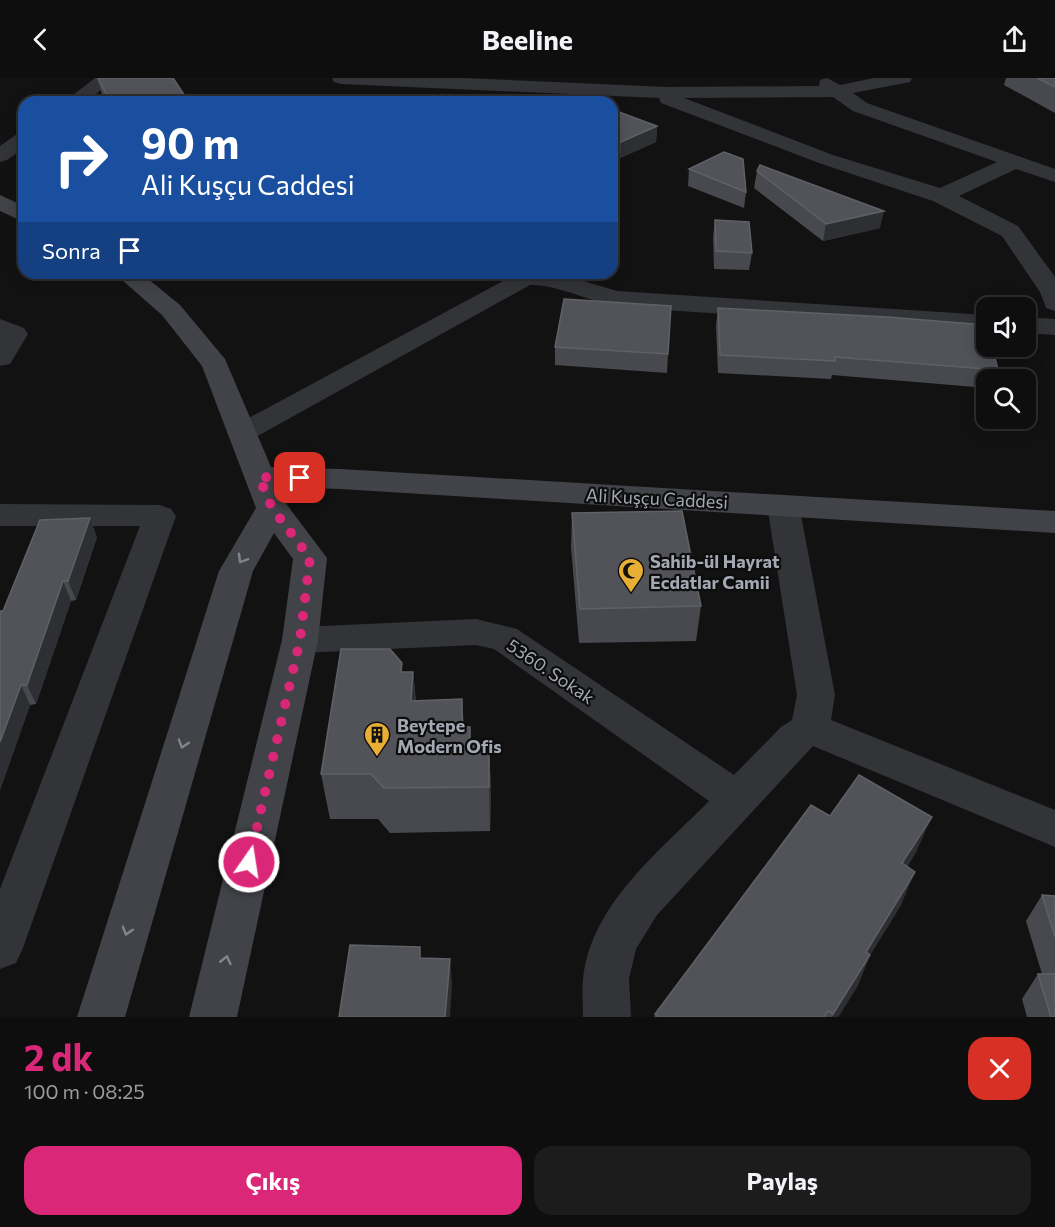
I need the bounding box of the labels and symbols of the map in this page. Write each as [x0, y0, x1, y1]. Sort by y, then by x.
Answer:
pin [274, 452, 325, 503]
street label: Ali Kuşçu Caddesi [585, 483, 729, 513]
place label: Sahib-ül Hayrat Ecdatlar Camii [650, 550, 780, 593]
one-way arrow [238, 553, 250, 563]
mosque icon: Sahib-ül Hayrat Ecdatlar Camii [616, 556, 646, 594]
street label: 5360. Sokak [503, 634, 599, 708]
place label: Beytepe Modern Ofis [397, 714, 502, 757]
building icon: Beytepe Modern Ofis [362, 720, 392, 758]
one-way arrow [178, 739, 190, 749]
position arrow [217, 830, 281, 894]
one-way arrow [122, 925, 134, 936]
one-way arrow [219, 955, 232, 965]

